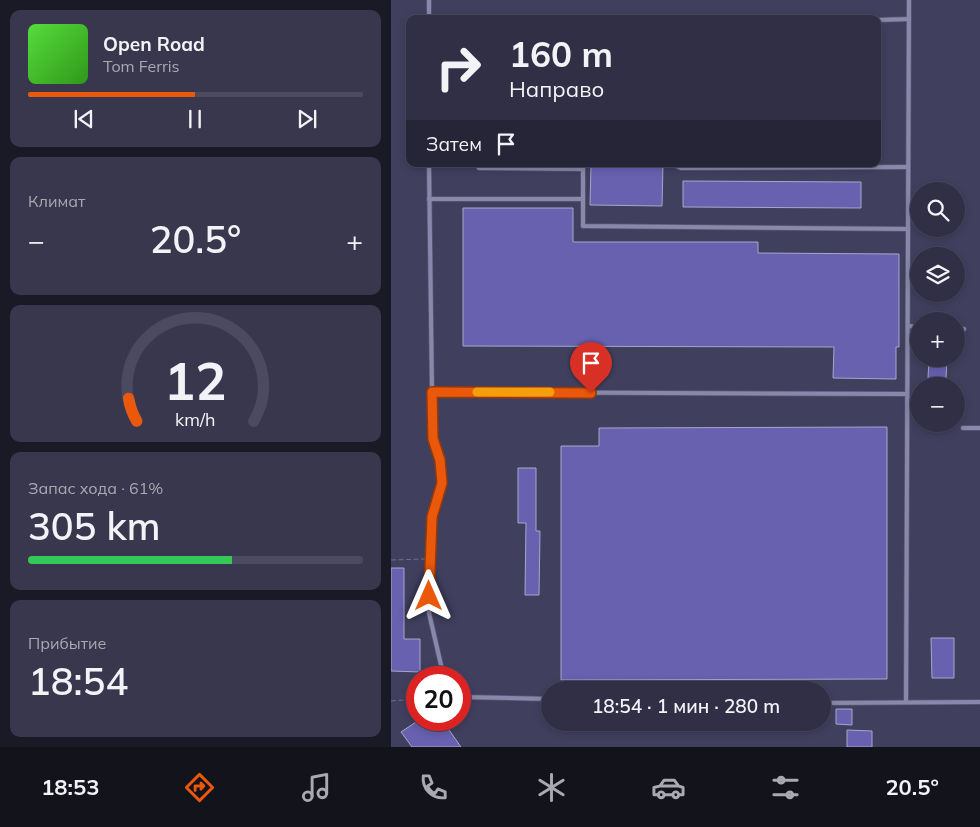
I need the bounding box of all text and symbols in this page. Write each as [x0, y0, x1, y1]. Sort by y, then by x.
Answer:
text: Open Road [103, 32, 205, 56]
text: 160 m [509, 32, 613, 76]
icon: right [426, 35, 491, 100]
text: Tom Ferris [103, 56, 180, 76]
text: Направо [509, 75, 604, 103]
icon: previous [70, 105, 98, 133]
icon: pause [181, 105, 209, 133]
icon: next [293, 105, 321, 133]
icon: arrive [492, 130, 520, 158]
text: Затем [426, 132, 482, 156]
map controls [910, 182, 965, 432]
button: search [910, 182, 965, 237]
text: Климат [28, 191, 85, 211]
text: 20.5° [150, 215, 241, 263]
text: − [28, 223, 45, 258]
text: + [346, 223, 363, 258]
button: layers [910, 247, 965, 302]
button: + [910, 312, 965, 367]
pin [570, 342, 612, 393]
text: 12 [164, 348, 227, 413]
icon: arrive [577, 349, 605, 377]
button: − [910, 377, 965, 432]
text: km/h [175, 408, 216, 430]
text: Запас хода · 61% [28, 478, 163, 498]
text: 305 km [28, 502, 161, 550]
position arrow [402, 569, 454, 621]
text: Прибытие [28, 633, 106, 653]
text: 18:54 [28, 657, 128, 705]
speed limit sign: 20 [406, 666, 471, 731]
text: 18:54 · 1 мин · 280 m [592, 694, 780, 718]
icon: directions [182, 770, 217, 805]
icon: music [299, 770, 334, 805]
icon: phone [416, 770, 451, 805]
icon: climate [534, 770, 569, 805]
icon: car [651, 770, 686, 805]
icon: filters [768, 770, 803, 805]
text: 18:53 [41, 773, 99, 801]
text: 20.5° [885, 773, 939, 801]

